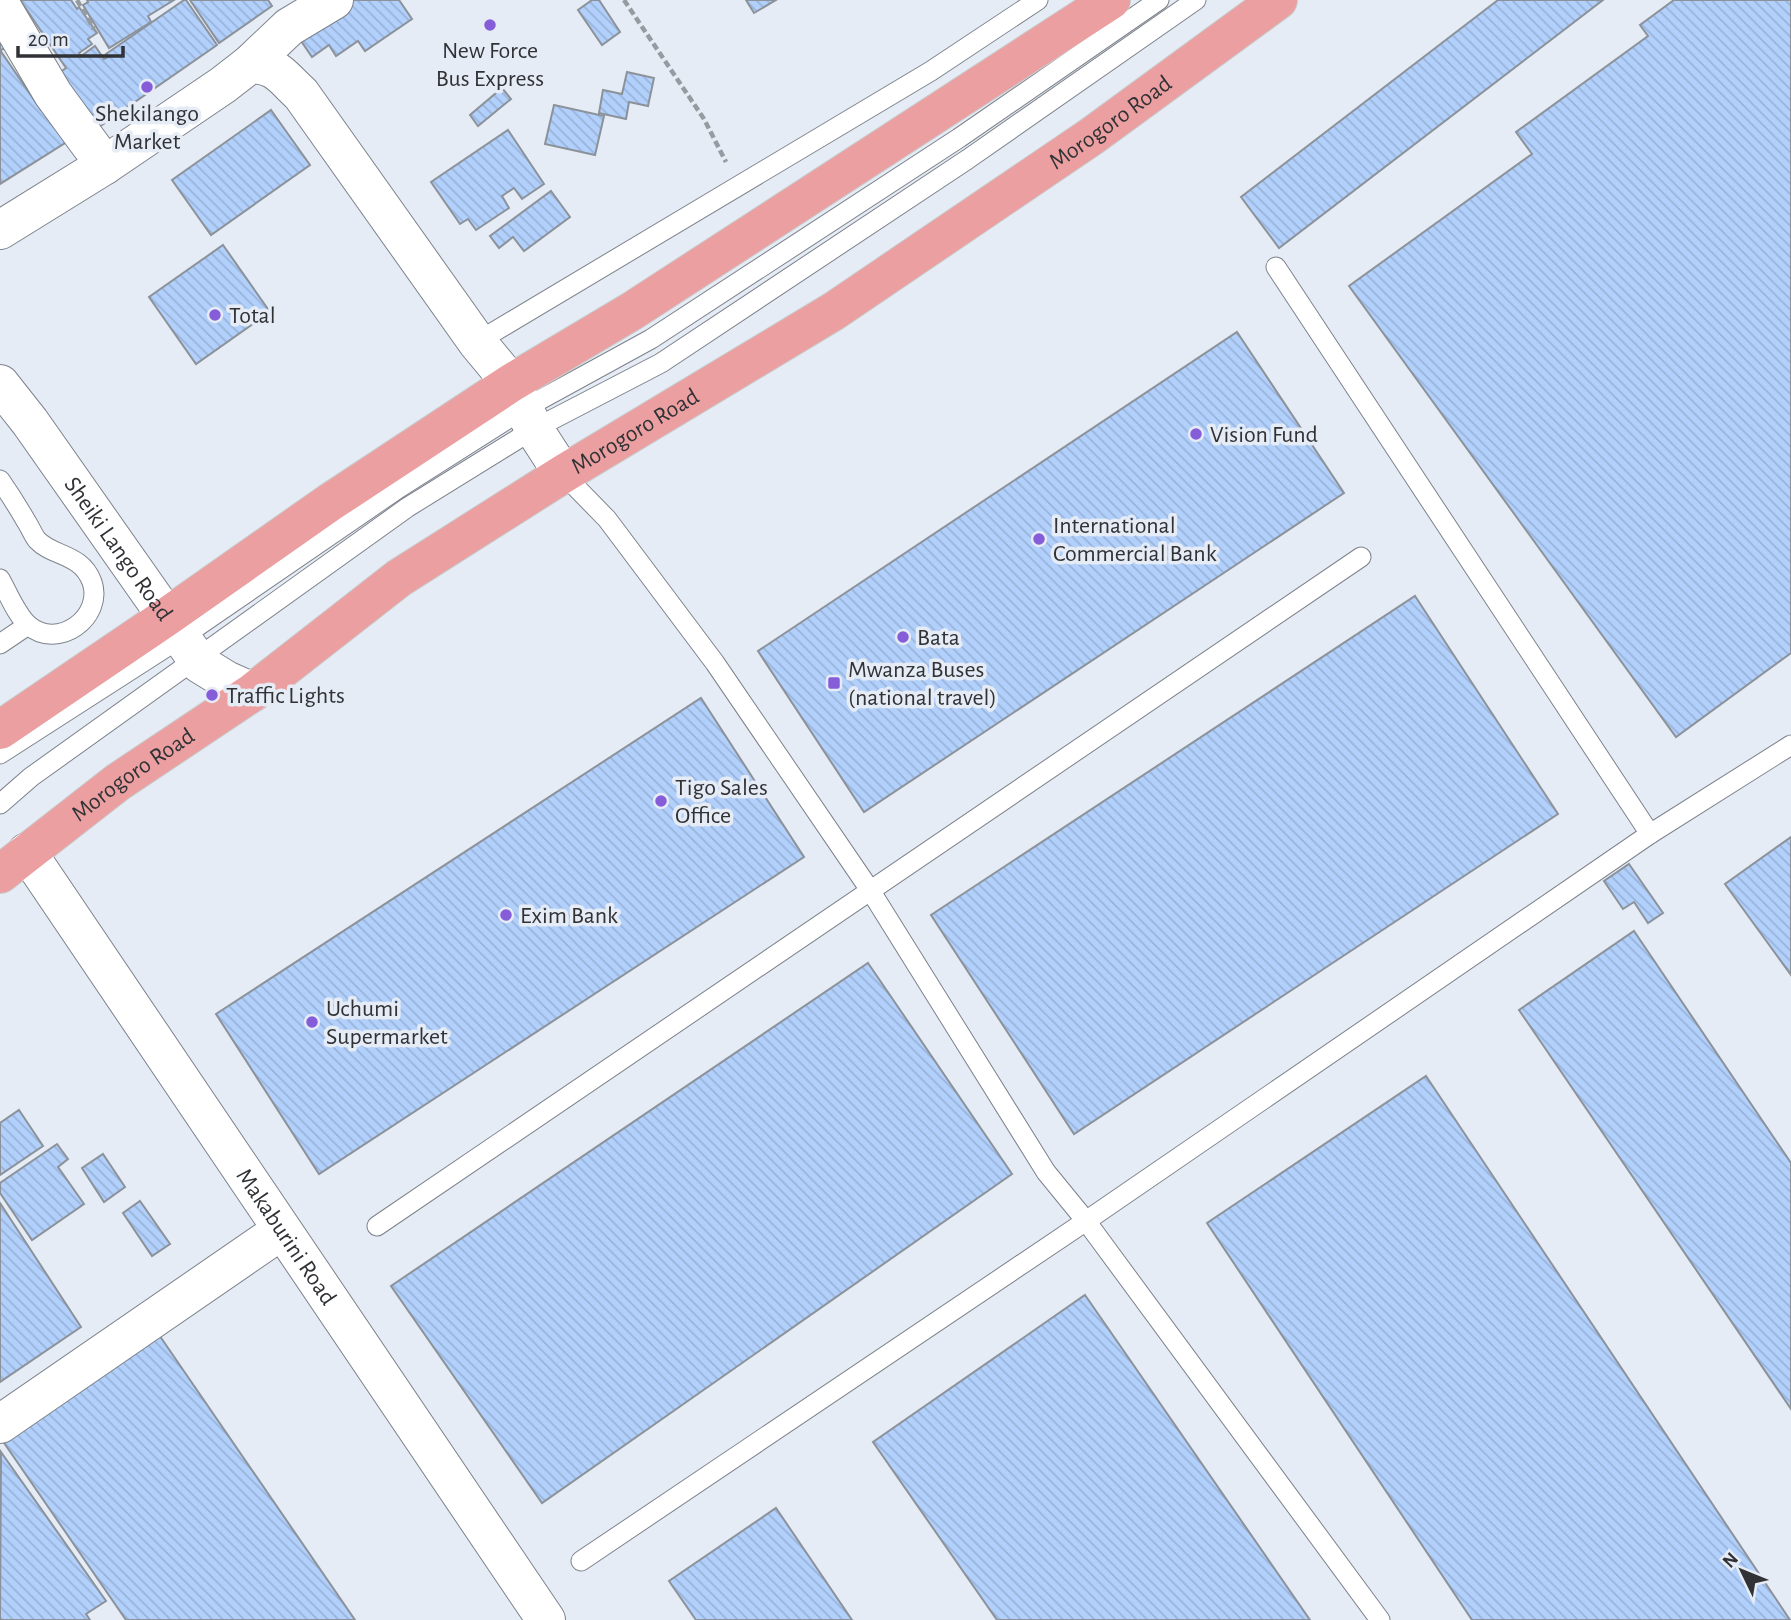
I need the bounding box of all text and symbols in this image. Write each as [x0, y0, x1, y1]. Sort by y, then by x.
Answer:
scale bar [18, 14, 122, 58]
marker: New Force Bus Express [482, 17, 498, 33]
text: 20 m [28, 29, 69, 50]
place label: New Force Bus Express [436, 39, 544, 91]
street label: Morogoro Road [1045, 71, 1176, 174]
marker: Shekilango Market [139, 79, 155, 95]
place label: Shekilango Market [95, 102, 199, 154]
place label: Total [229, 304, 276, 328]
marker: Total [207, 307, 223, 323]
street label: Morogoro Road [567, 384, 703, 479]
place label: Vision Fund [1210, 423, 1318, 447]
marker: Vision Fund [1188, 426, 1204, 442]
street label: Sheiki Lango Road [59, 473, 177, 625]
place label: International Commercial Bank [1053, 514, 1217, 566]
marker: International Commercial Bank [1031, 531, 1047, 547]
place label: Bata [917, 626, 960, 650]
marker: Bata [895, 629, 911, 645]
place label: Mwanza Buses (national travel) [848, 658, 997, 710]
marker: Mwanza Buses (national travel) [826, 675, 842, 691]
place label: Traffic Lights [226, 684, 345, 708]
marker: Traffic Lights [204, 687, 220, 703]
street label: Morogoro Road [67, 724, 199, 826]
place label: Tigo Sales Office [675, 776, 768, 828]
marker: Tigo Sales Office [653, 793, 669, 809]
place label: Exim Bank [520, 904, 618, 928]
marker: Exim Bank [498, 907, 514, 923]
place label: Uchumi Supermarket [326, 997, 448, 1049]
marker: Uchumi Supermarket [304, 1014, 320, 1030]
street label: Makaburini Road [231, 1164, 340, 1310]
north arrow [1707, 1536, 1777, 1606]
text: N [1719, 1549, 1742, 1572]

